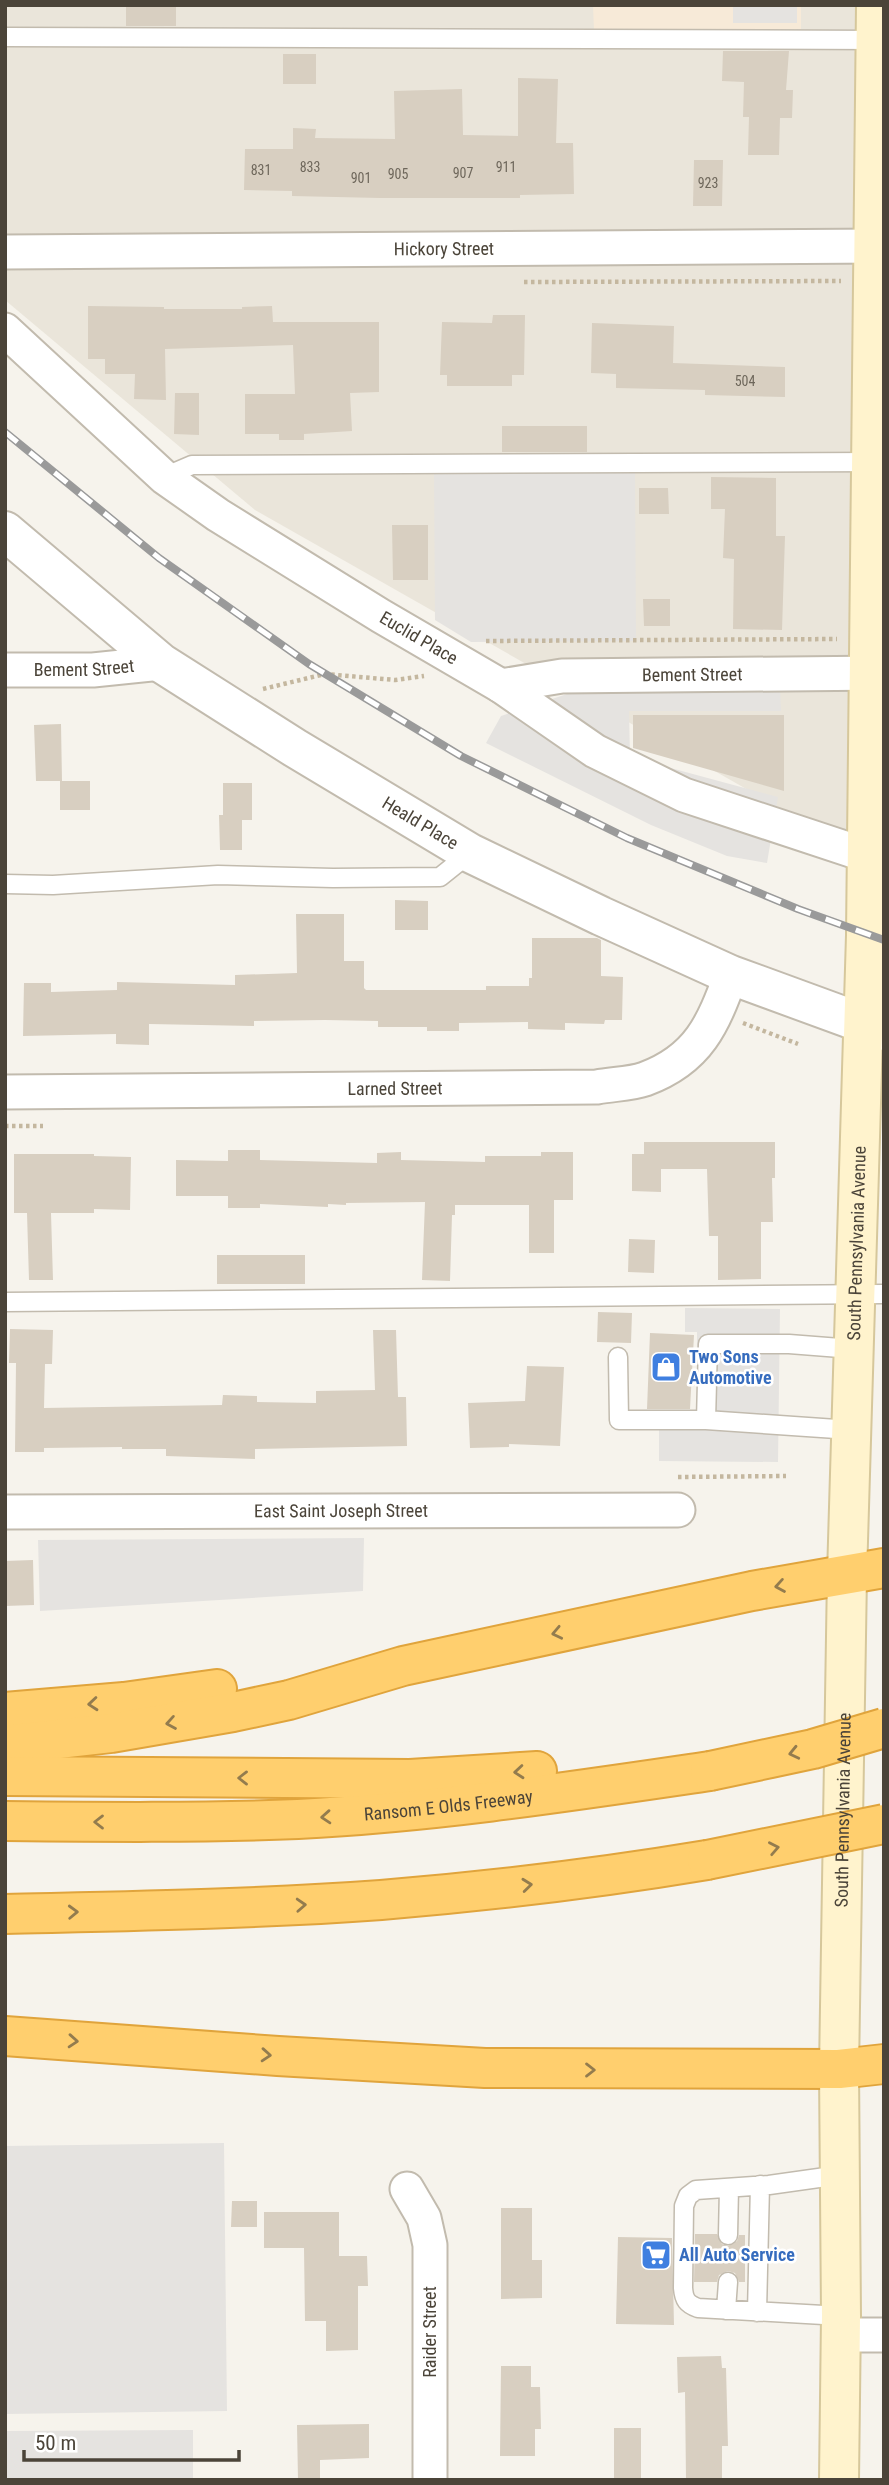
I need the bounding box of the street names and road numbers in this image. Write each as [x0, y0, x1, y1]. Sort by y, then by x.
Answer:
street label: Hickory Street [394, 238, 494, 259]
street label: Euclid Place [376, 607, 462, 668]
street label: Bement Street [34, 655, 135, 680]
street label: Bement Street [642, 663, 743, 685]
street label: Heald Place [379, 792, 462, 854]
street label: Larned Street [347, 1077, 443, 1099]
street label: South Pennsylvania Avenue [843, 1146, 870, 1341]
street label: East Saint Joseph Street [254, 1500, 428, 1521]
street label: South Pennsylvania Avenue [831, 1713, 855, 1907]
street label: Ransom E Olds Freeway [363, 1785, 534, 1825]
street label: Raider Street [419, 2286, 440, 2378]

